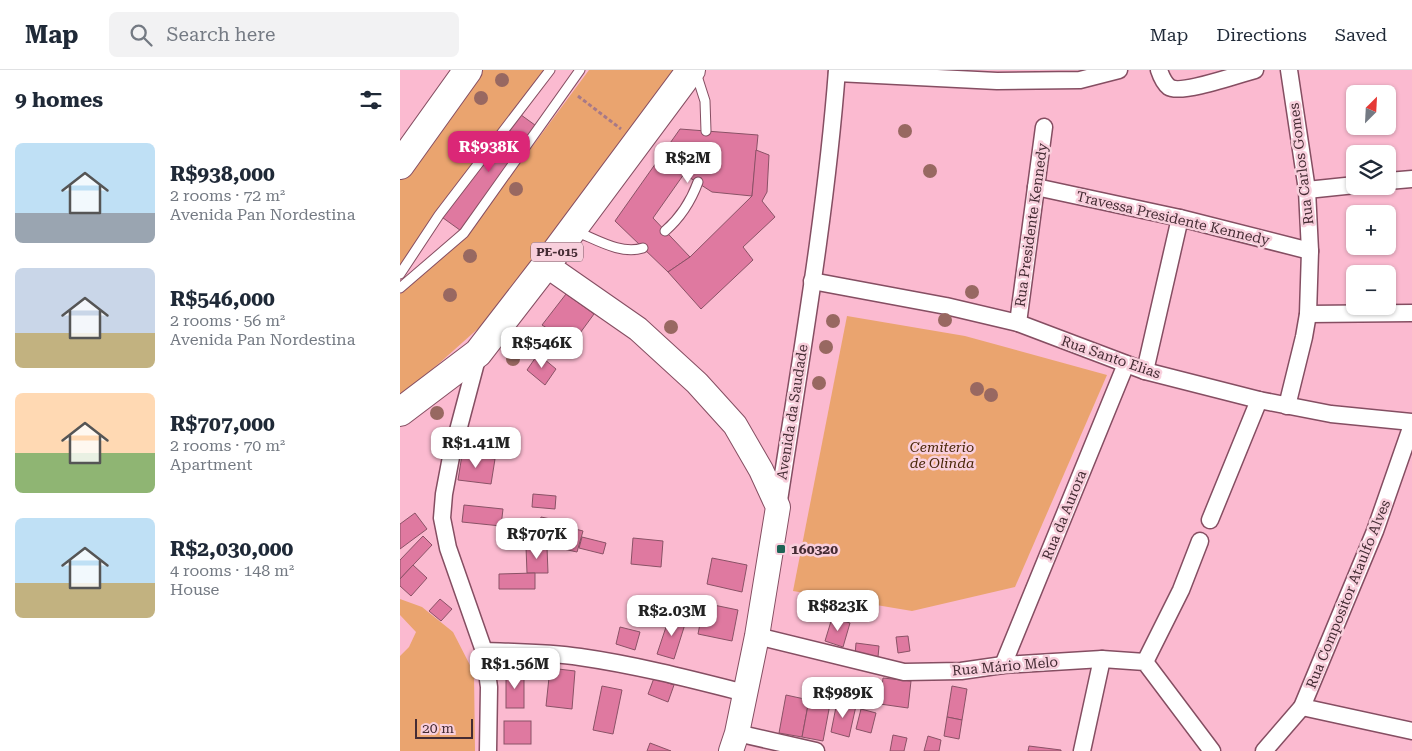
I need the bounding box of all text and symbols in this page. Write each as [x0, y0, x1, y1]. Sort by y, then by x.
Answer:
search box [109, 12, 459, 57]
text: Map [25, 21, 79, 49]
icon: search [127, 21, 155, 49]
text: Search here [167, 23, 275, 46]
text: Map [1150, 24, 1188, 45]
text: Directions [1216, 24, 1307, 45]
text: Saved [1335, 24, 1387, 45]
north arrow [1346, 85, 1396, 135]
map controls [1346, 85, 1396, 315]
icon: filters [357, 86, 385, 114]
text: 9 homes [15, 88, 103, 112]
street label: Rua Carlos Gomes [1286, 102, 1316, 226]
pin: R$938K [448, 131, 530, 173]
text: R$938K [459, 137, 519, 156]
street label: Rua Presidente Kennedy [1012, 141, 1051, 308]
pin: R$2M [658, 142, 718, 184]
button: layers [1346, 145, 1396, 195]
text: R$2M [665, 148, 711, 167]
text: R$938,000 [170, 162, 275, 186]
icon: home [55, 163, 115, 223]
text: 2 rooms · 72 m² [170, 186, 285, 205]
street label: Travessa Presidente Kennedy [1075, 188, 1272, 248]
text: Avenida Pan Nordestina [170, 205, 355, 224]
button: + [1346, 205, 1396, 255]
road number: PE-015 [531, 242, 583, 262]
button: − [1346, 265, 1396, 315]
text: R$546,000 [170, 287, 275, 311]
icon: home [55, 288, 115, 348]
text: 2 rooms · 56 m² [170, 311, 285, 330]
pin: R$546K [501, 326, 583, 369]
text: Avenida Pan Nordestina [170, 330, 355, 349]
text: R$546K [512, 333, 572, 352]
street label: Rua Santo Elias [1059, 333, 1163, 382]
street label: Avenida da Saudade [773, 343, 811, 481]
text: R$707,000 [170, 412, 275, 436]
icon: home [55, 413, 115, 473]
pin: R$1.41M [430, 426, 522, 469]
text: R$1.41M [442, 433, 510, 452]
text: 2 rooms · 70 m² [170, 436, 285, 455]
park label: Cemiterio de Olinda [910, 439, 974, 471]
text: Apartment [170, 455, 253, 474]
street label: Rua da Aurora [1039, 467, 1089, 562]
street label: Rua Compositor Ataulfo Alves [1303, 497, 1393, 691]
pin: R$707K [496, 518, 578, 560]
text: R$707K [507, 524, 567, 543]
text: R$2,030,000 [170, 537, 293, 561]
icon: home [55, 538, 115, 598]
place label: 160320 [791, 541, 838, 557]
marker: 160320 [775, 543, 787, 555]
text: 4 rooms · 148 m² [170, 561, 294, 580]
text: House [170, 580, 219, 599]
pin: R$823K [797, 590, 879, 632]
pin: R$2.03M [626, 594, 718, 637]
text: R$823K [808, 596, 868, 615]
text: R$2.03M [638, 601, 706, 620]
pin: R$1.56M [469, 648, 561, 690]
street label: Rua Mário Melo [951, 653, 1059, 679]
text: R$1.56M [481, 654, 549, 673]
pin: R$989K [802, 676, 884, 719]
text: R$989K [813, 683, 873, 702]
scale bar [415, 716, 472, 739]
text: 20 m [422, 720, 454, 736]

